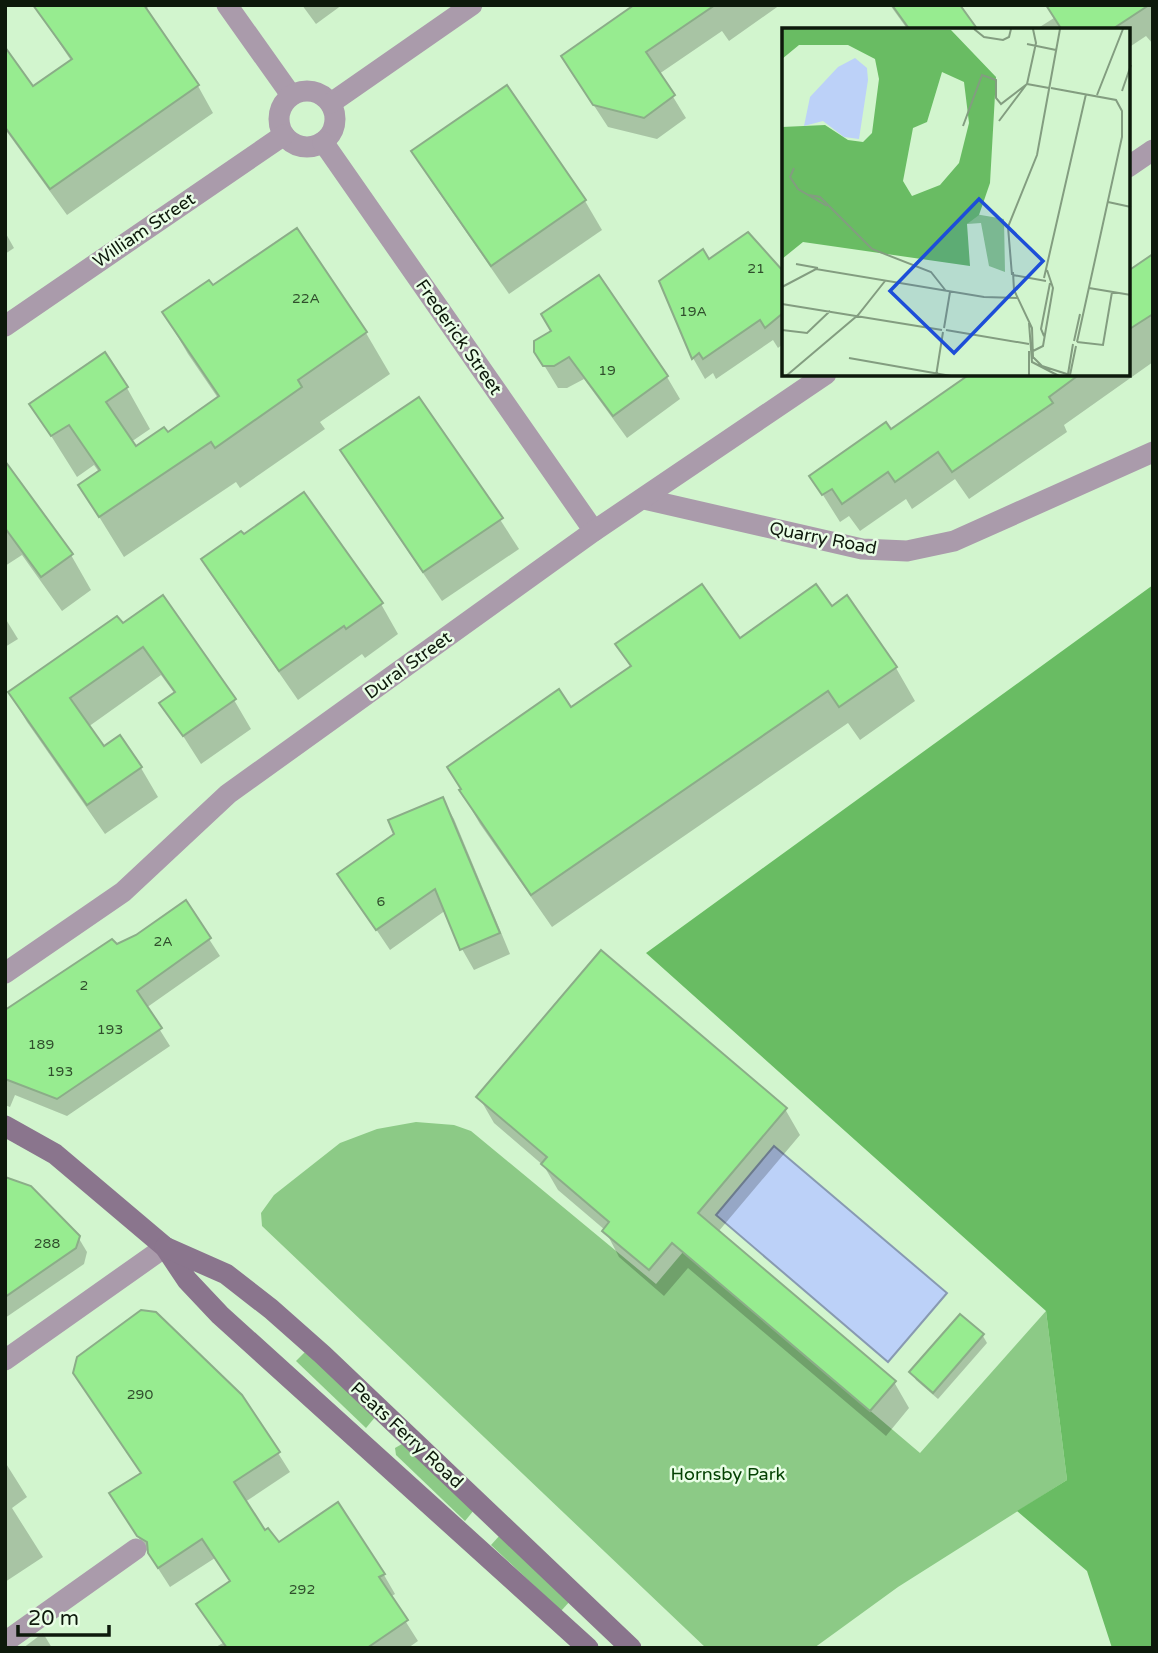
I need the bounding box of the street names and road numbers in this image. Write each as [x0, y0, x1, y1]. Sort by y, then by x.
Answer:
street label: William Street [89, 188, 199, 272]
street label: Frederick Street [411, 275, 507, 399]
street label: Quarry Road [767, 517, 879, 559]
street label: Dural Street [360, 626, 456, 704]
street label: Peats Ferry Road [346, 1377, 468, 1493]

